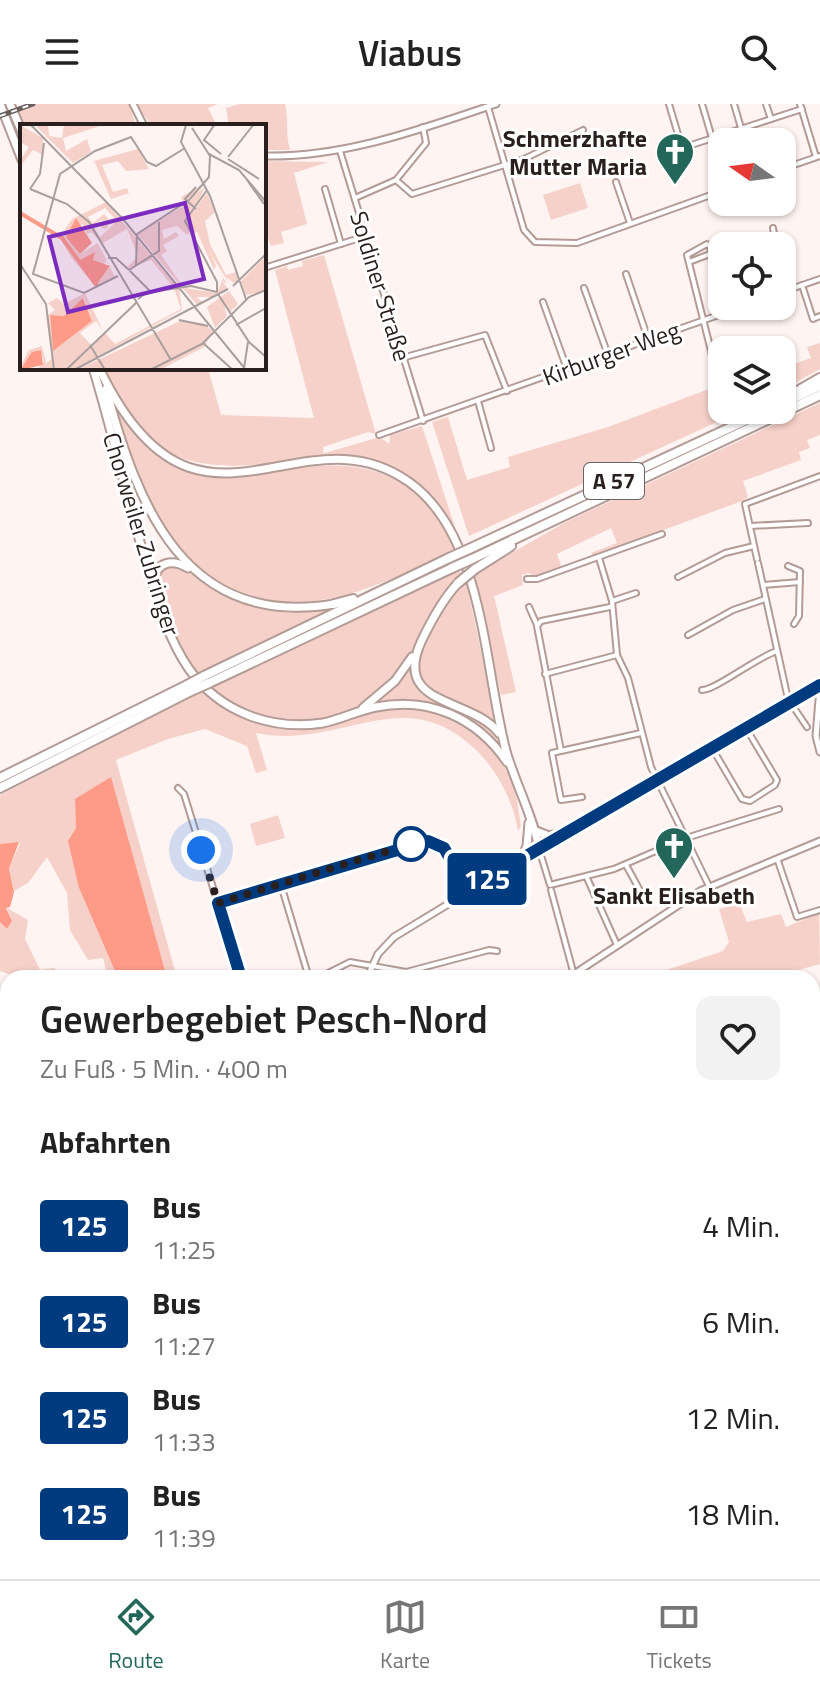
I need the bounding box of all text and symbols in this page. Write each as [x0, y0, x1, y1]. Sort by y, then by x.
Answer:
text: Viabus [358, 25, 462, 80]
icon: menu [40, 30, 84, 74]
icon: search [736, 30, 780, 74]
place label: Schmerzhafte Mutter Maria [503, 120, 647, 184]
inset map [20, 124, 266, 370]
north arrow [708, 128, 796, 216]
map controls [708, 128, 796, 424]
church icon: Schmerzhafte Mutter Maria [654, 131, 696, 186]
street label: Soldiner Straße [341, 207, 421, 365]
button: locate [708, 232, 796, 320]
street label: Kirburger Weg [537, 311, 685, 395]
button: layers [708, 336, 796, 424]
street label: Chorweiler Zubringer [94, 428, 190, 640]
road number: A 57 [584, 463, 644, 499]
church icon: Sankt Elisabeth [653, 825, 695, 880]
unlabelled marker [394, 827, 428, 861]
your location [181, 830, 221, 870]
line badge: 125 [441, 853, 533, 905]
text: 125 [463, 857, 511, 900]
place label: Sankt Elisabeth [593, 877, 755, 913]
text: Gewerbegebiet Pesch-Nord [40, 990, 488, 1048]
button: heart [696, 996, 780, 1080]
text: Zu Fuß · 5 Min. · 400 m [40, 1049, 288, 1088]
text: Abfahrten [40, 1119, 171, 1165]
text: Bus [152, 1184, 201, 1230]
text: 4 Min. [702, 1203, 780, 1249]
text: 125 [60, 1204, 108, 1247]
text: 11:25 [152, 1230, 216, 1269]
text: Bus [152, 1280, 201, 1326]
text: 6 Min. [702, 1299, 780, 1345]
text: 125 [60, 1300, 108, 1343]
text: 11:27 [152, 1326, 216, 1365]
text: Bus [152, 1376, 201, 1422]
text: 12 Min. [685, 1395, 780, 1441]
text: 125 [60, 1396, 108, 1439]
text: 11:33 [152, 1422, 216, 1461]
text: Bus [152, 1472, 201, 1518]
text: 18 Min. [685, 1491, 780, 1537]
text: 125 [60, 1492, 108, 1535]
text: 11:39 [152, 1518, 216, 1557]
tab: Route [108, 1595, 164, 1677]
tab: Karte [380, 1595, 430, 1677]
tab: Tickets [647, 1595, 712, 1677]

